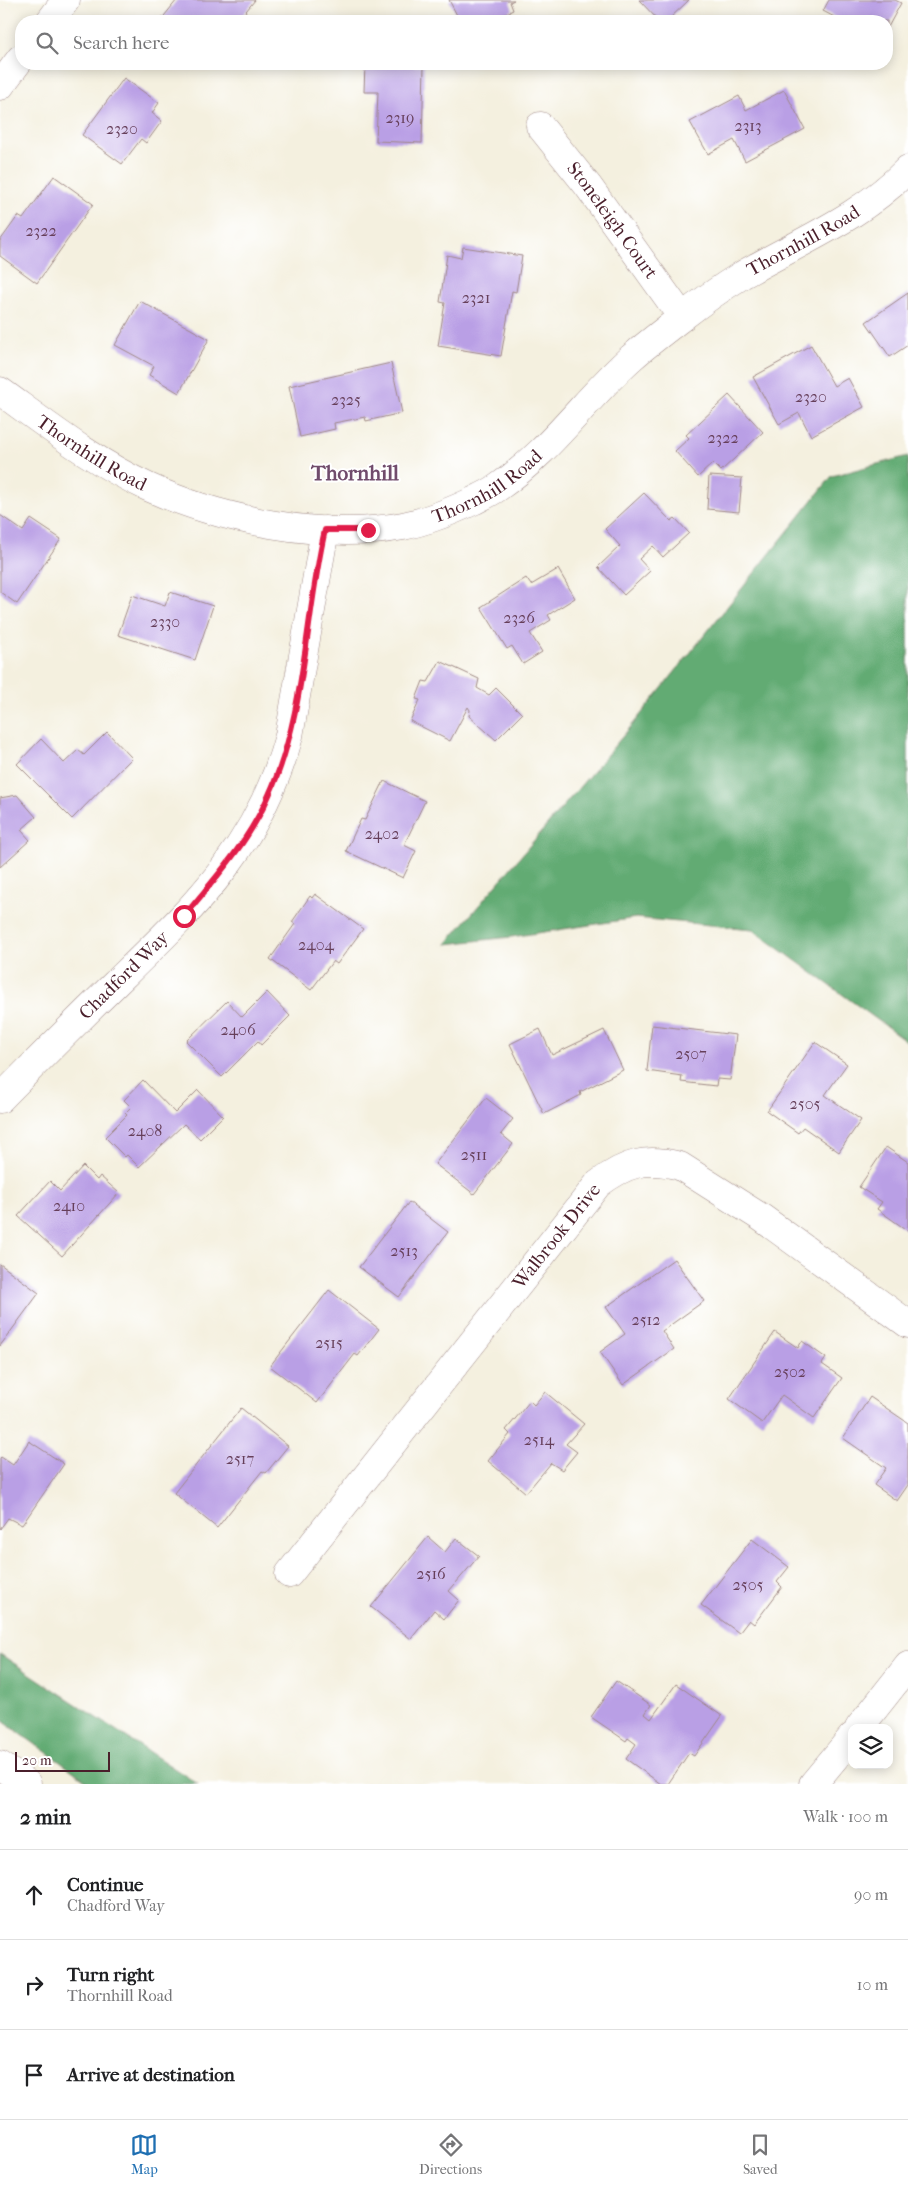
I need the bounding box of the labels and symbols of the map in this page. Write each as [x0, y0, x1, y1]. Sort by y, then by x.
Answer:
house number: 2319 [386, 108, 414, 127]
house number: 2313 [734, 116, 762, 135]
house number: 2320 [106, 119, 138, 138]
street label: Stoneleigh Court [562, 158, 662, 283]
street label: Thornhill Road [743, 200, 865, 281]
house number: 2322 [25, 221, 57, 240]
house number: 2321 [462, 288, 490, 307]
house number: 2320 [795, 387, 827, 406]
house number: 2325 [331, 390, 361, 409]
street label: Thornhill Road [32, 410, 151, 496]
house number: 2322 [707, 428, 739, 447]
street label: Thornhill Road [429, 445, 547, 528]
district label: Thornhill [310, 461, 399, 485]
route end [357, 519, 380, 542]
house number: 2326 [503, 608, 535, 627]
house number: 2330 [150, 612, 180, 631]
house number: 2402 [365, 824, 399, 843]
route start [173, 905, 196, 928]
street label: Chadford Way [75, 926, 174, 1024]
house number: 2404 [298, 935, 334, 954]
house number: 2406 [220, 1020, 256, 1039]
house number: 2507 [675, 1044, 707, 1063]
house number: 2505 [790, 1094, 821, 1113]
house number: 2408 [128, 1121, 162, 1140]
house number: 2511 [461, 1145, 487, 1164]
street label: Walbrook Drive [507, 1179, 605, 1294]
house number: 2410 [53, 1196, 85, 1215]
house number: 2513 [390, 1241, 418, 1260]
house number: 2512 [631, 1310, 661, 1329]
house number: 2515 [315, 1333, 343, 1352]
house number: 2502 [774, 1362, 806, 1381]
house number: 2514 [524, 1430, 555, 1449]
house number: 2517 [226, 1449, 255, 1468]
house number: 2516 [416, 1564, 446, 1583]
house number: 2505 [733, 1575, 764, 1594]
scale bar [15, 1749, 110, 1772]

